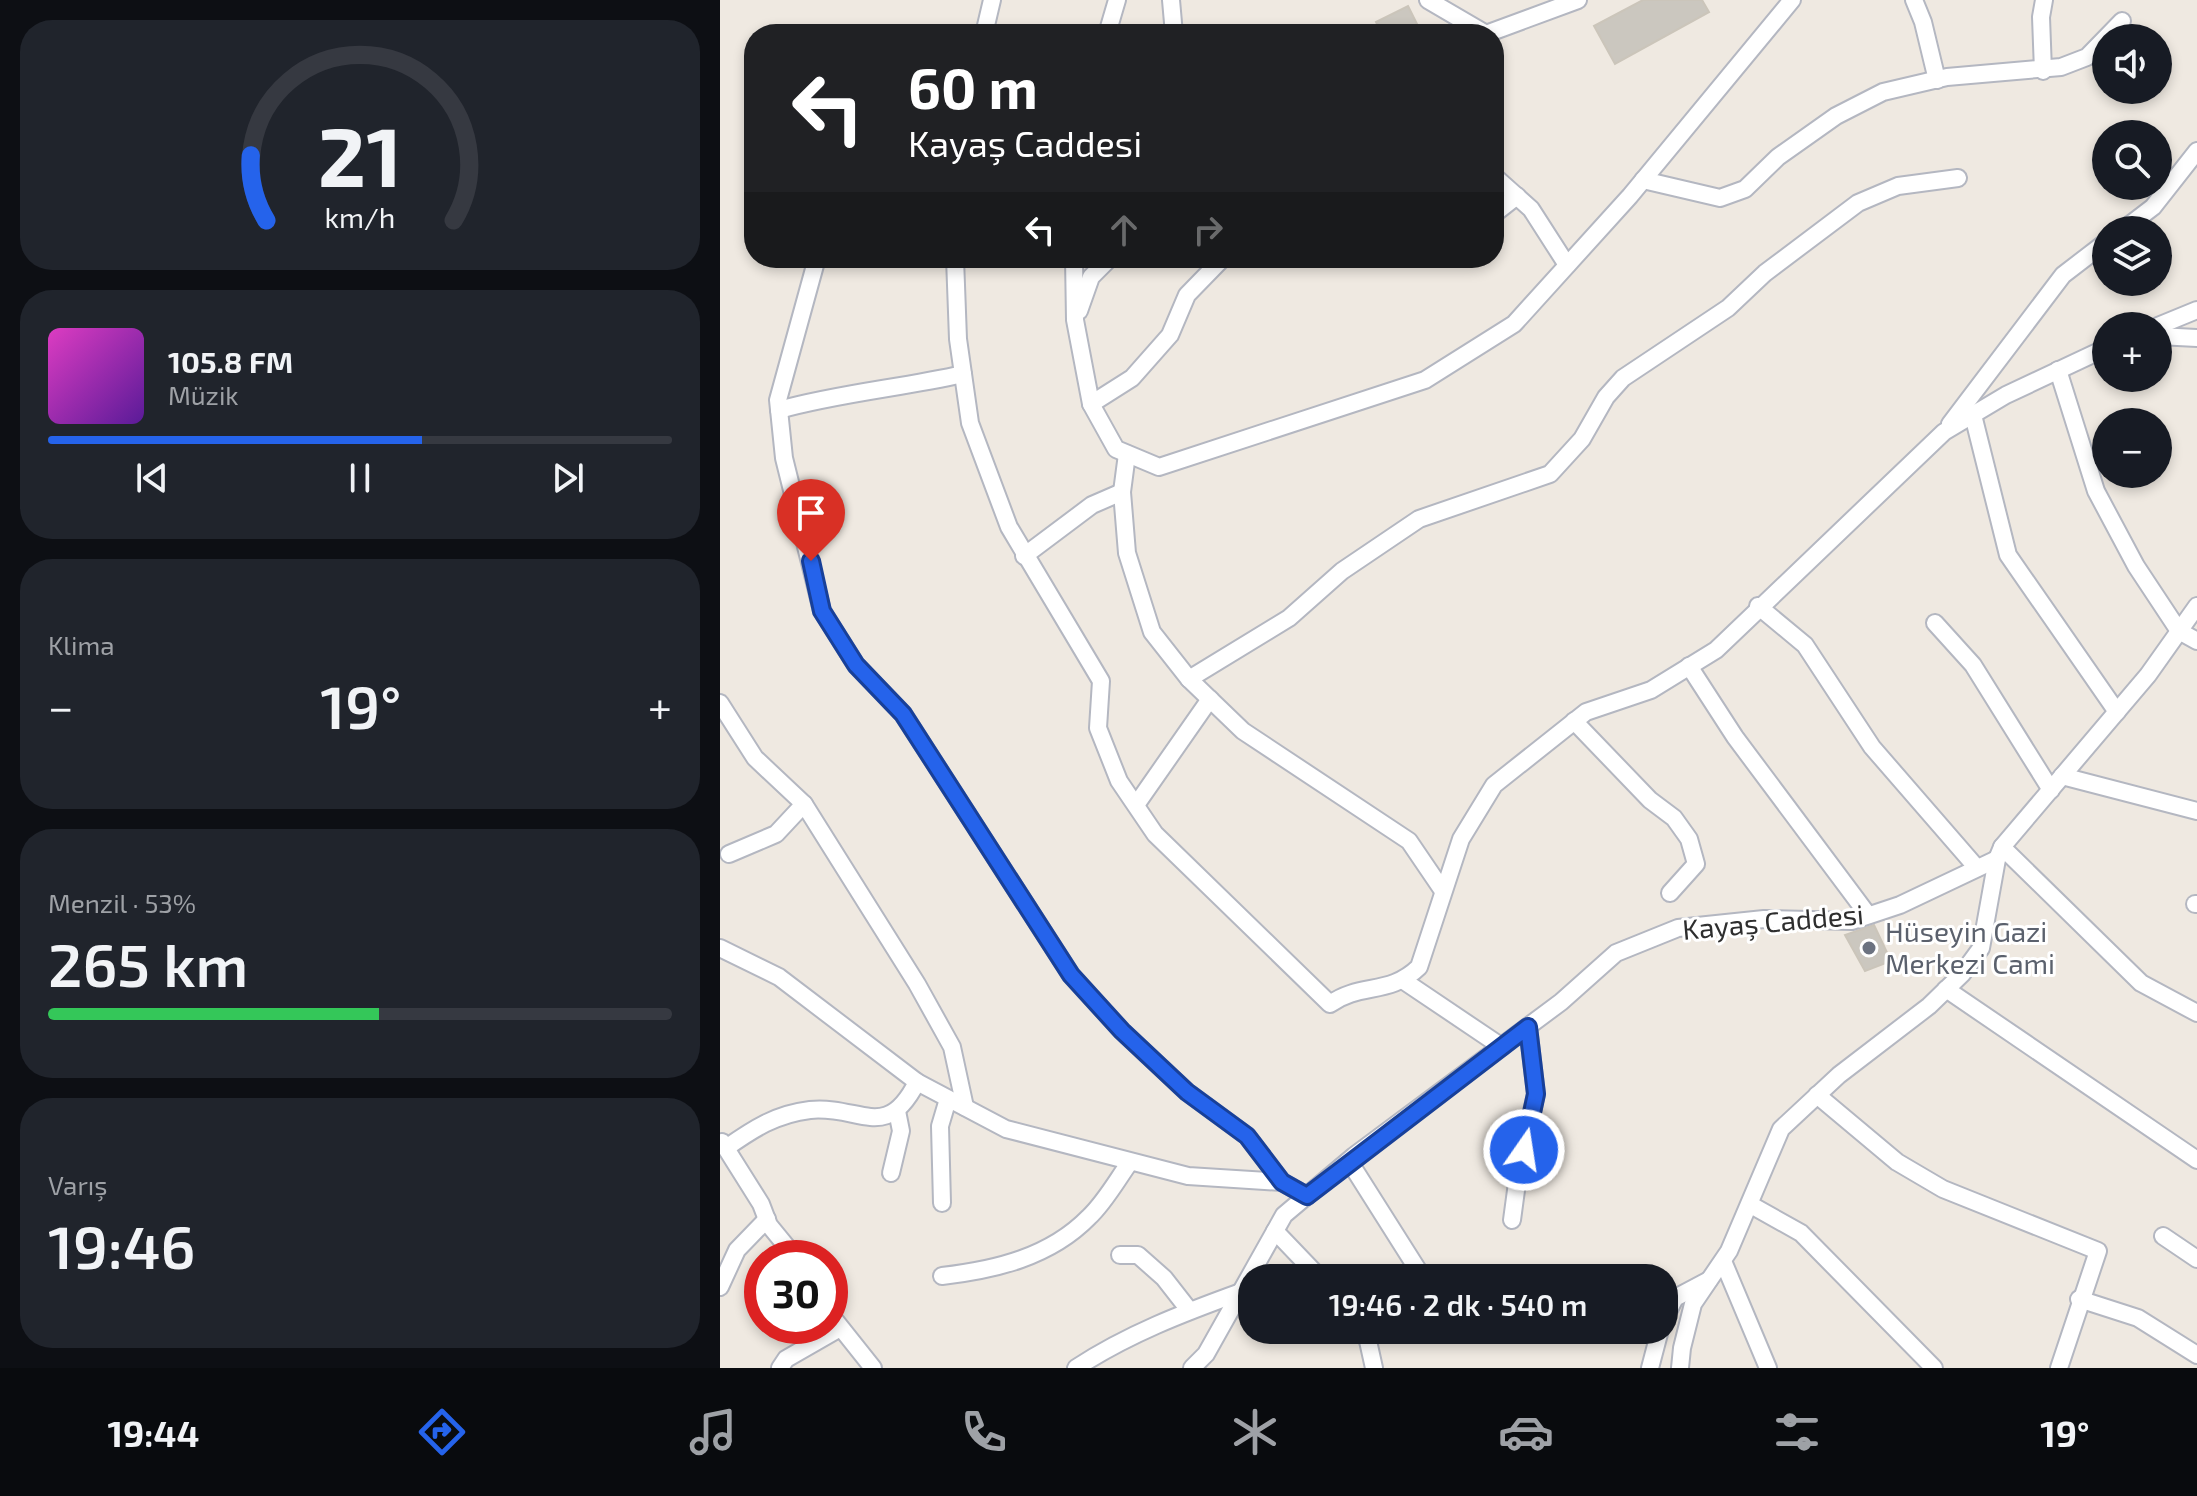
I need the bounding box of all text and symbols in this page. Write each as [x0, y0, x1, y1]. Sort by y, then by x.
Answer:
map controls [2092, 24, 2172, 488]
button: sound [2092, 24, 2172, 104]
text: 60 m [908, 53, 1038, 120]
icon: left [776, 56, 880, 160]
text: 21 [318, 103, 402, 203]
button: search [2092, 120, 2172, 200]
text: Kayaş Caddesi [908, 121, 1142, 164]
text: km/h [325, 199, 395, 234]
icon: left [1018, 208, 1062, 252]
icon: ahead [1102, 208, 1146, 252]
icon: right [1186, 208, 1230, 252]
button: layers [2092, 216, 2172, 296]
button: + [2092, 312, 2172, 392]
text: 105.8 FM [168, 343, 293, 379]
text: Müzik [168, 379, 239, 410]
button: − [2092, 408, 2172, 488]
icon: previous [130, 456, 174, 500]
icon: pause [338, 456, 382, 500]
icon: next [546, 456, 590, 500]
pin [777, 479, 845, 561]
icon: arrive [789, 491, 833, 535]
text: Klima [48, 629, 115, 660]
text: 19° [320, 669, 401, 741]
text: − [48, 679, 74, 732]
text: + [648, 679, 672, 732]
text: Menzil · 53% [48, 887, 196, 918]
street label: Kayaş Caddesi [1681, 896, 1865, 947]
place label: Hüseyin Gazi Merkezi Cami [1885, 914, 2055, 980]
text: 265 km [48, 927, 248, 999]
marker: Hüseyin Gazi Merkezi Cami [1860, 939, 1878, 957]
position arrow [1482, 1108, 1566, 1192]
text: Varış [48, 1169, 108, 1200]
text: 19:46 [48, 1209, 195, 1281]
speed limit sign: 30 [744, 1240, 848, 1344]
text: 19:46 · 2 dk · 540 m [1329, 1286, 1587, 1322]
icon: directions [414, 1404, 470, 1460]
icon: music [685, 1404, 741, 1460]
icon: phone [956, 1404, 1012, 1460]
icon: climate [1227, 1404, 1283, 1460]
icon: car [1498, 1404, 1554, 1460]
icon: filters [1769, 1404, 1825, 1460]
text: 19:44 [107, 1411, 199, 1454]
text: 19° [2040, 1411, 2089, 1454]

